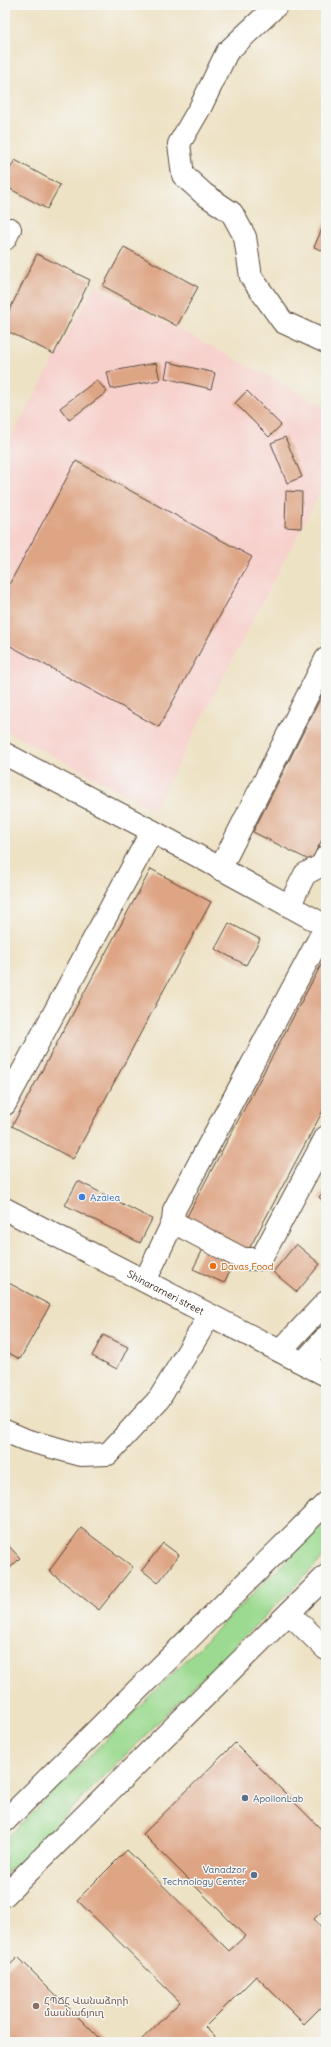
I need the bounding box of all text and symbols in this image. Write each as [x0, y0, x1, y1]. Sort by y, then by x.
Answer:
place label: Azalea [90, 1191, 120, 1204]
marker: Azalea [77, 1192, 87, 1202]
place label: Davas Food [221, 1260, 274, 1273]
marker: Davas Food [208, 1261, 218, 1271]
street label: Shinararneri street [125, 1267, 207, 1318]
place label: ApollonLab [253, 1792, 304, 1805]
marker: ApollonLab [240, 1793, 250, 1803]
place label: Vanadzor Technology Center [162, 1863, 246, 1888]
marker: Vanadzor Technology Center [249, 1870, 259, 1880]
place label: ՀՊՃՀ Վանաձորի մասնաճյուղ [44, 1994, 129, 2019]
marker: ՀՊՃՀ Վանաձորի մասնաճյուղ [31, 2001, 41, 2011]

